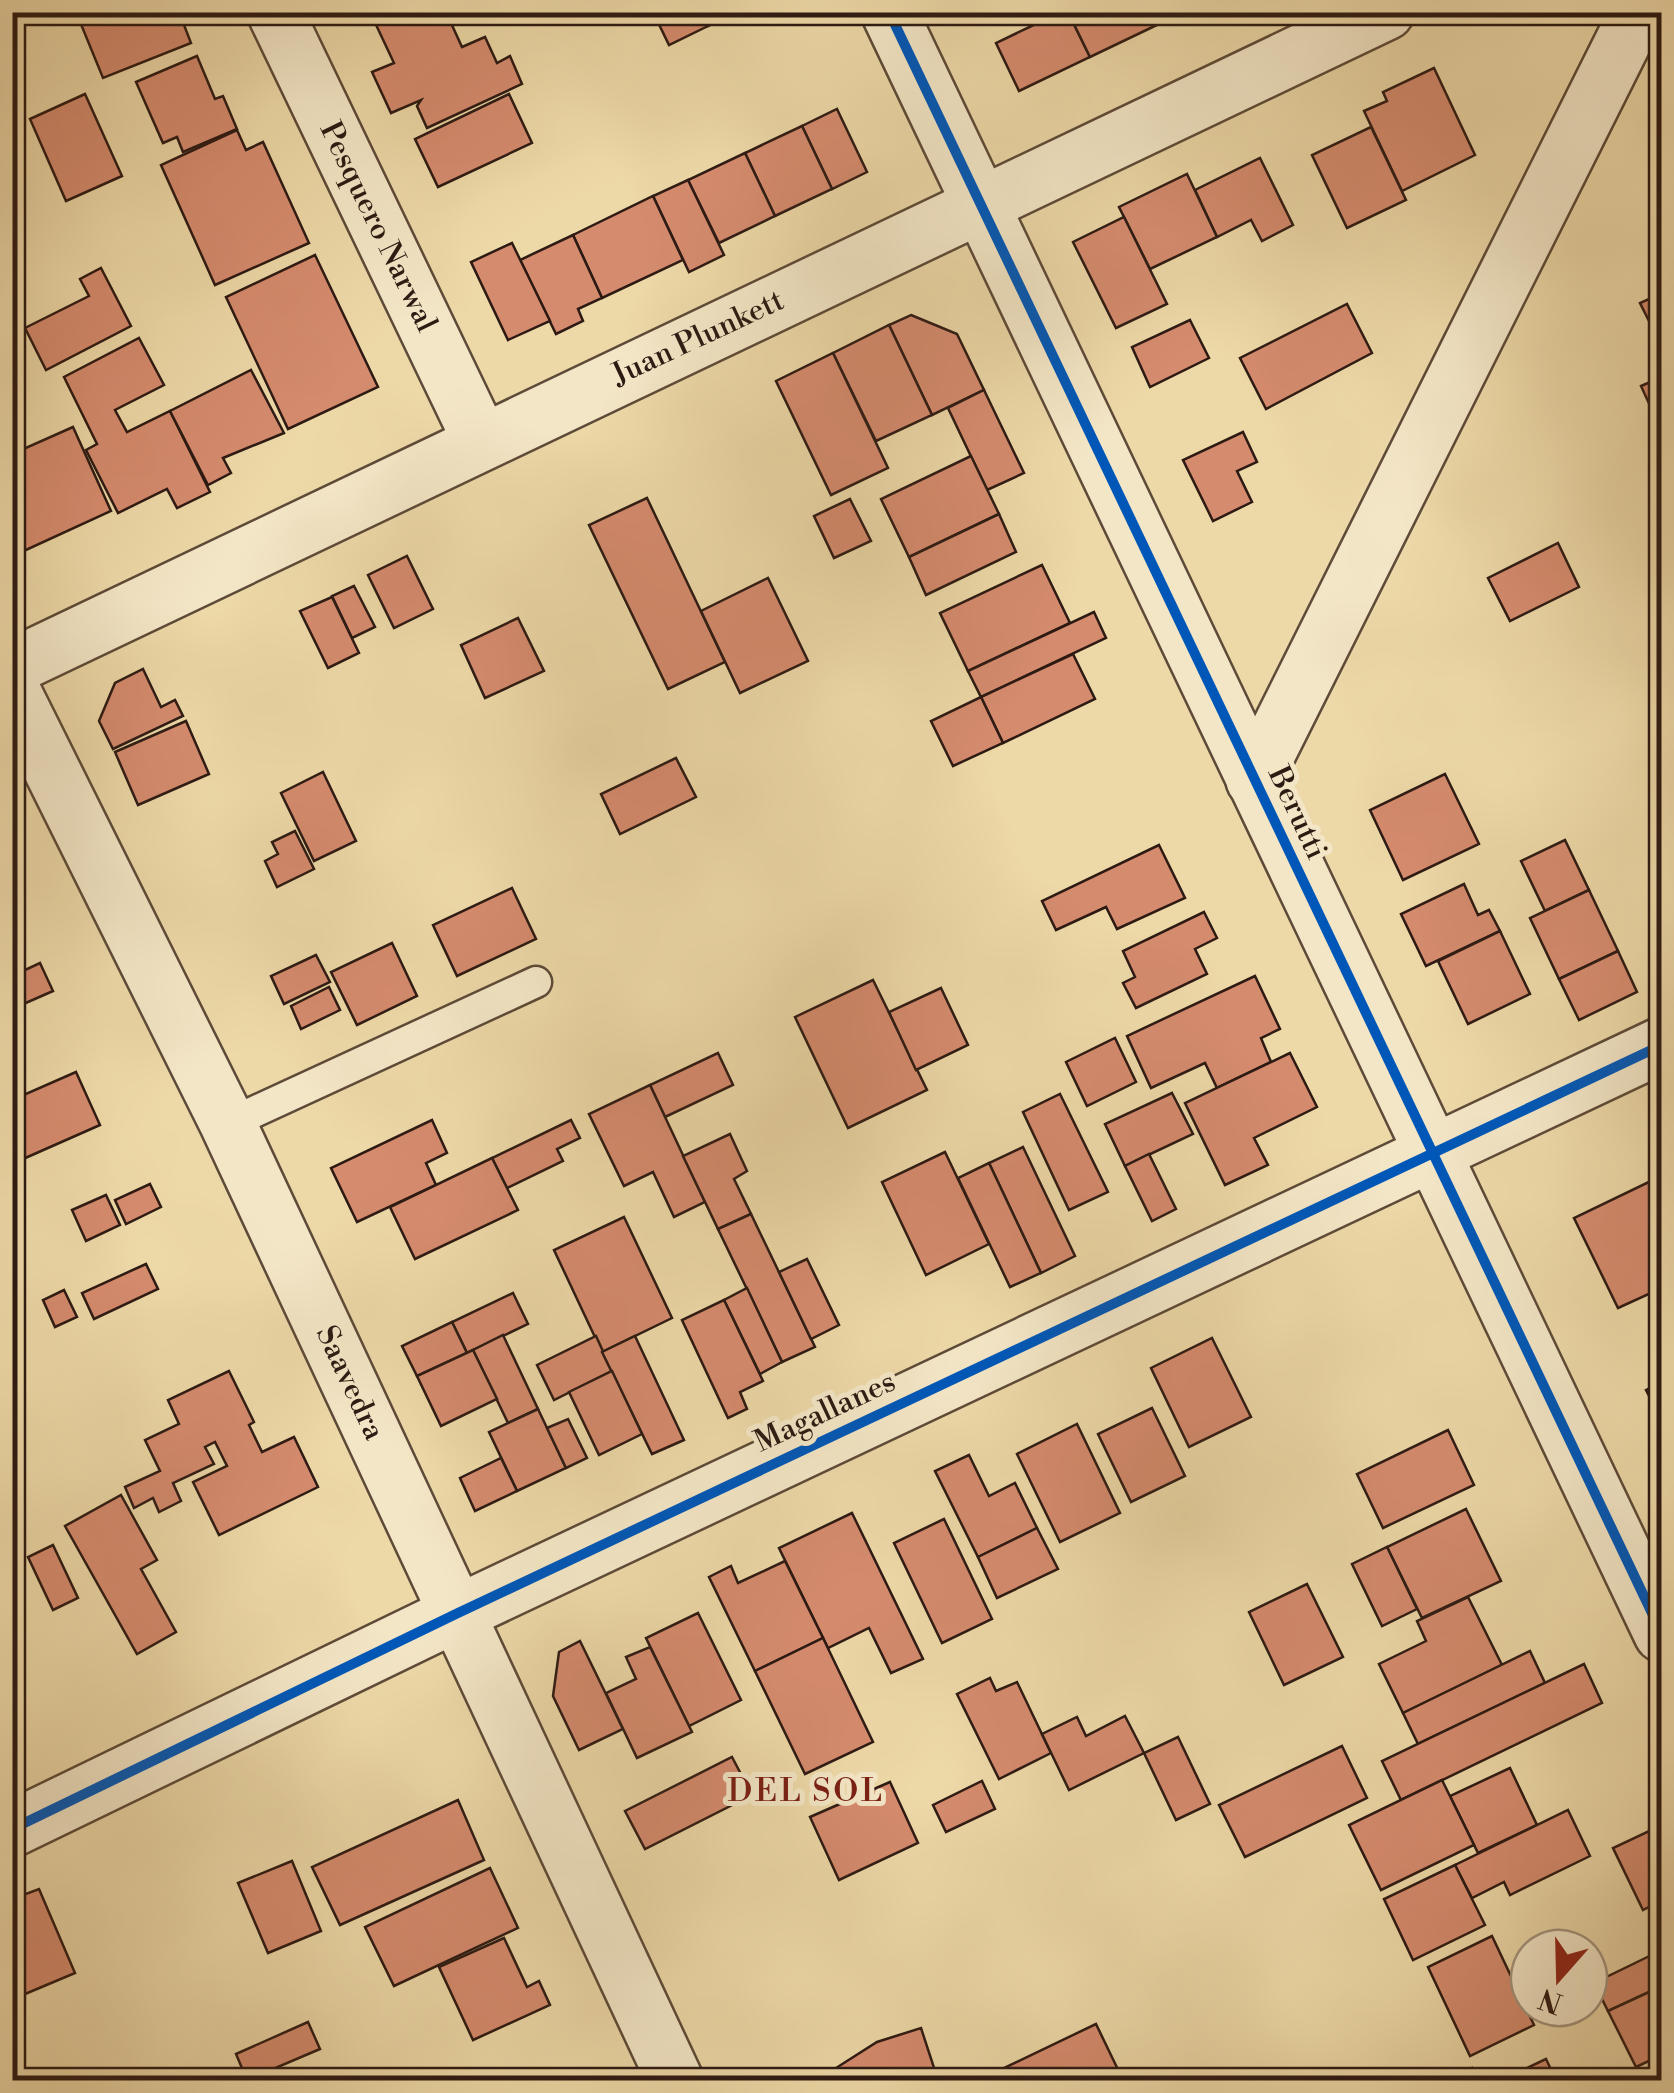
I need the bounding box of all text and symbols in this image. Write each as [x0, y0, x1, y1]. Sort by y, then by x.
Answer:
street label: Pesquero Narwal [311, 116, 445, 339]
street label: Juan Plunkett [605, 281, 790, 395]
street label: Berutti [1259, 760, 1335, 866]
street label: Saavedra [307, 1320, 393, 1447]
street label: Magallanes [748, 1363, 902, 1461]
district label: DEL SOL [728, 1771, 884, 1811]
north arrow [1509, 1928, 1609, 2028]
text: N [1535, 1980, 1567, 2020]

